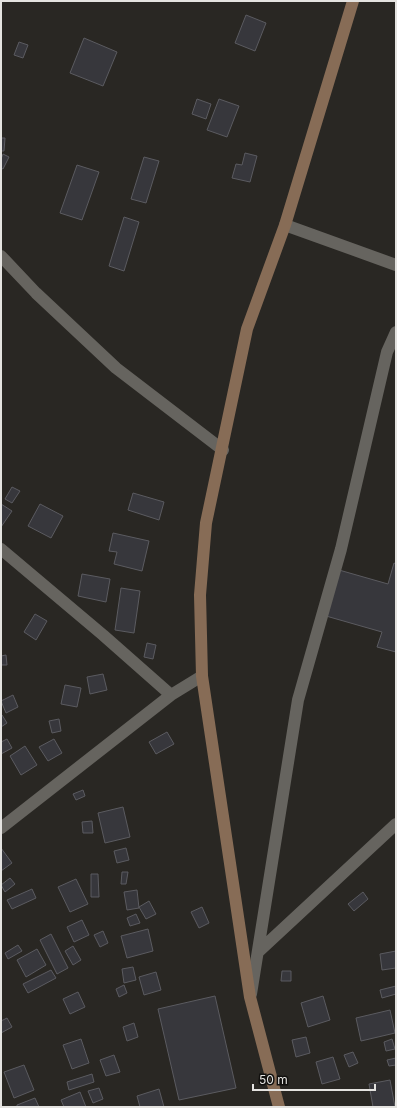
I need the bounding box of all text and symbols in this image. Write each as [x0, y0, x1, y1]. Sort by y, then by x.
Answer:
scale bar [253, 1066, 375, 1092]
text: 50 m [259, 1072, 288, 1087]

